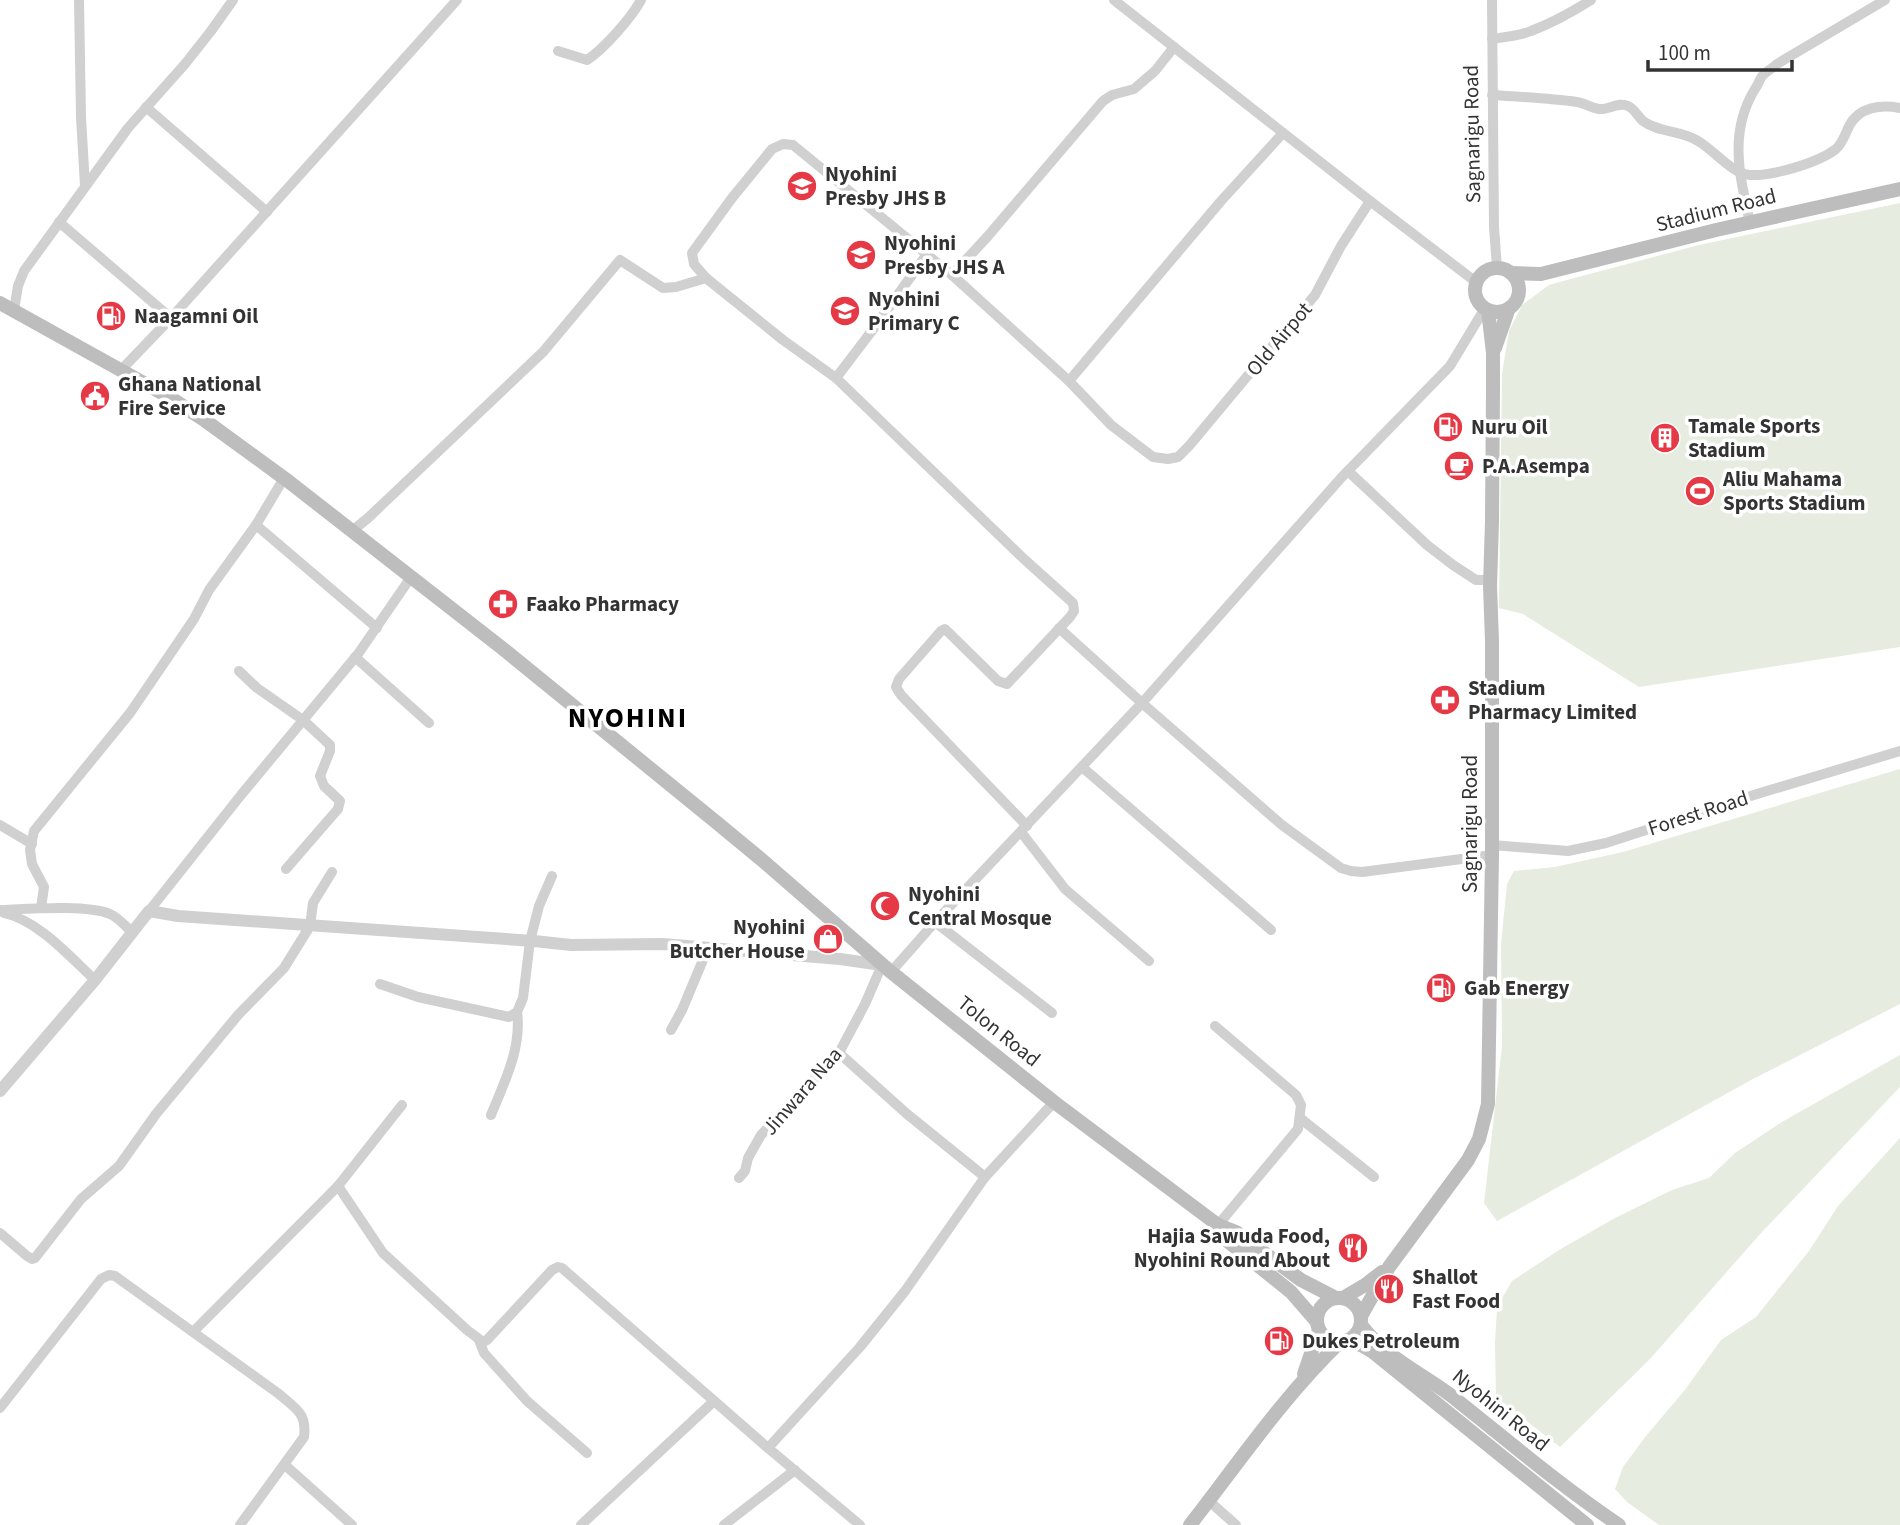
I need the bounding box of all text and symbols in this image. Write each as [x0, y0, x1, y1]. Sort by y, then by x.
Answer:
scale bar [1648, 28, 1792, 72]
text: 100 m [1658, 38, 1711, 68]
street label: Sagnarigu Road [1456, 65, 1488, 203]
place label: Nyohini Presby JHS B [825, 159, 947, 213]
school or university icon: Nyohini Presby JHS B [785, 169, 819, 203]
street label: Stadium Road [1653, 181, 1779, 239]
place label: Nyohini Presby JHS A [884, 228, 1006, 282]
school or university icon: Nyohini Presby JHS A [844, 238, 878, 272]
place label: Nyohini Primary C [868, 284, 960, 338]
school or university icon: Nyohini Primary C [828, 294, 862, 328]
street label: Old Airpot [1239, 295, 1319, 383]
fuel station icon: Naagamni Oil [94, 299, 128, 333]
place label: Naagamni Oil [134, 301, 258, 331]
place label: Ghana National Fire Service [118, 369, 261, 423]
public building icon: Ghana National Fire Service [78, 379, 112, 413]
fuel station icon: Nuru Oil [1431, 410, 1465, 444]
place label: Tamale Sports Stadium [1688, 411, 1820, 465]
place label: Nuru Oil [1471, 412, 1548, 442]
building icon: Tamale Sports Stadium [1648, 421, 1682, 455]
cafe icon: P.A.Asempa [1442, 449, 1476, 483]
place label: P.A.Asempa [1482, 451, 1590, 481]
place label: Aliu Mahama Sports Stadium [1722, 464, 1866, 518]
sports icon: Aliu Mahama Sports Stadium [1683, 474, 1717, 508]
pharmacy icon: Faako Pharmacy [486, 587, 520, 621]
place label: Faako Pharmacy [526, 589, 679, 619]
place label: Stadium Pharmacy Limited [1468, 673, 1637, 727]
pharmacy icon: Stadium Pharmacy Limited [1428, 683, 1462, 717]
district label: NYOHINI [568, 698, 688, 738]
street label: Sagnarigu Road [1455, 755, 1485, 893]
street label: Forest Road [1644, 783, 1752, 843]
place label: Nyohini Central Mosque [908, 879, 1052, 933]
mosque icon: Nyohini Central Mosque [868, 889, 902, 923]
place label: Nyohini Butcher House [670, 912, 805, 966]
shop icon: Nyohini Butcher House [811, 922, 845, 956]
fuel station icon: Gab Energy [1424, 971, 1458, 1005]
place label: Gab Energy [1464, 973, 1570, 1003]
street label: Tolon Road [951, 988, 1047, 1074]
street label: Jinwara Naa [755, 1040, 849, 1142]
place label: Hajia Sawuda Food, Nyohini Round About [1134, 1221, 1330, 1275]
restaurant icon: Hajia Sawuda Food, Nyohini Round About [1336, 1231, 1370, 1265]
place label: Shallot Fast Food [1412, 1262, 1500, 1316]
restaurant icon: Shallot Fast Food [1372, 1272, 1406, 1306]
fuel station icon: Dukes Petroleum [1262, 1324, 1296, 1358]
place label: Dukes Petroleum [1302, 1326, 1460, 1356]
street label: Nyohini Road [1446, 1361, 1556, 1459]

